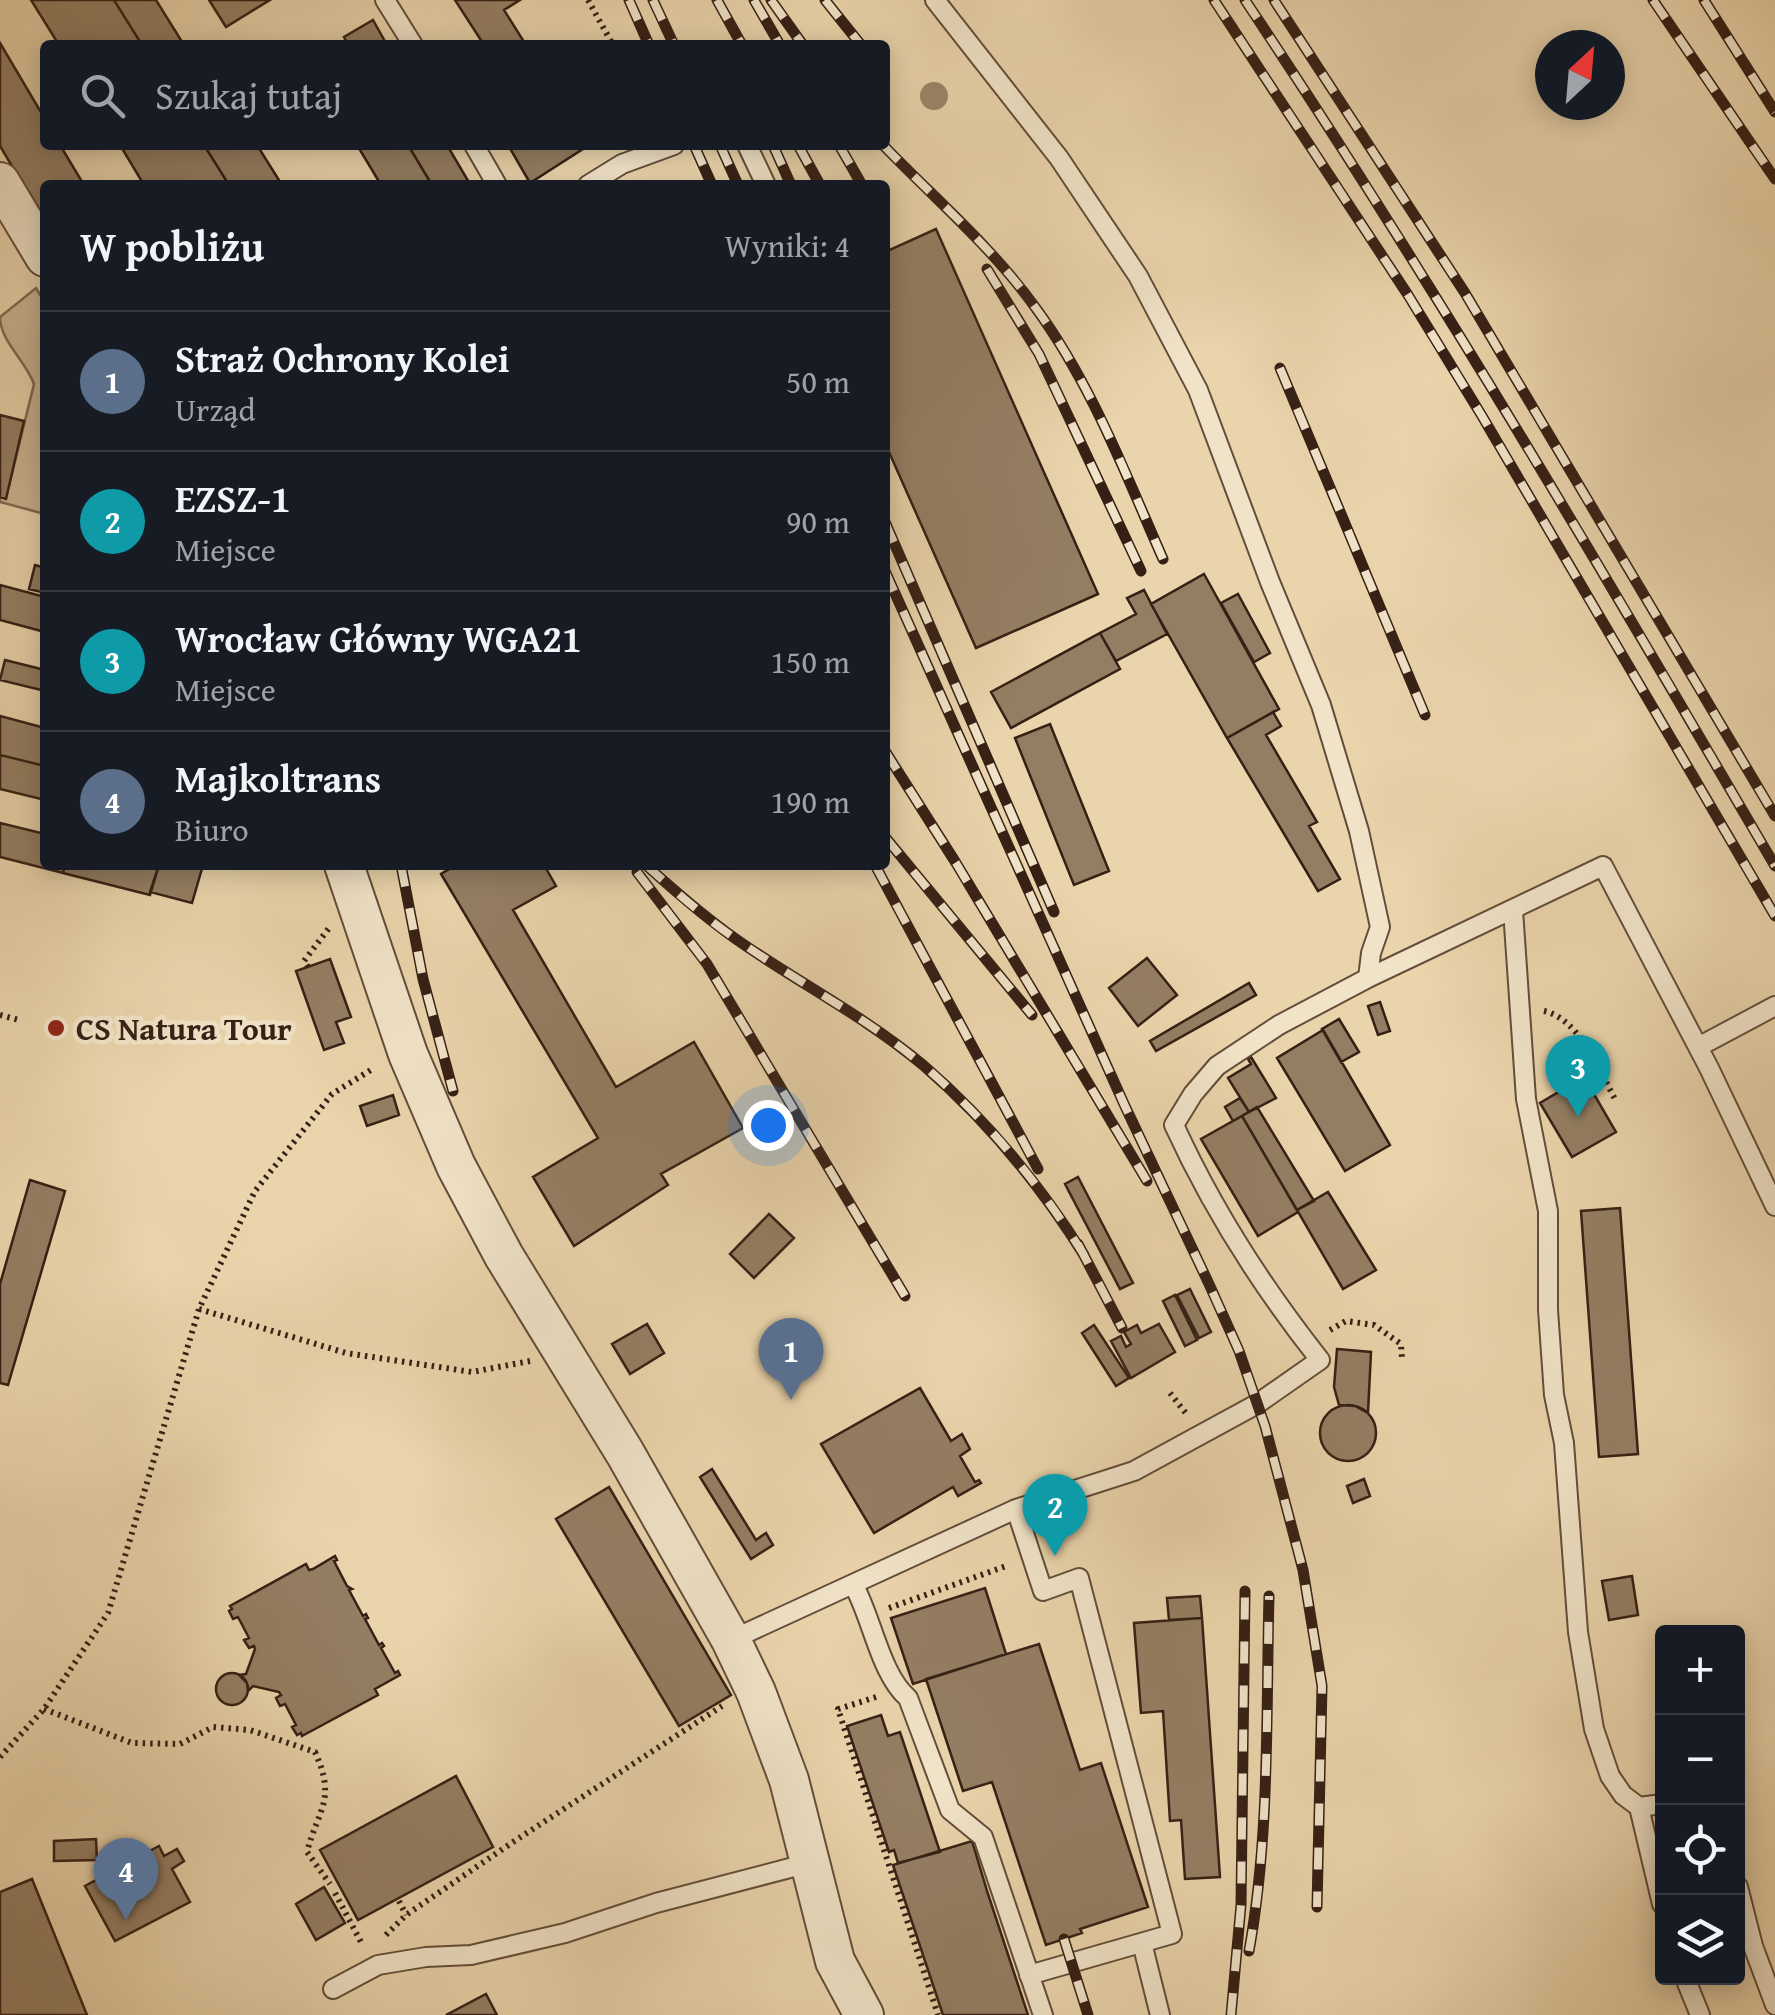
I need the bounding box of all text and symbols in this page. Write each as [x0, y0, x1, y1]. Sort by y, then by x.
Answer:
north arrow [1535, 30, 1625, 120]
search box [40, 40, 890, 150]
text: Szukaj tutaj [155, 67, 342, 123]
icon: search [75, 68, 130, 123]
text: W pobliżu [80, 215, 264, 276]
text: Wyniki: 4 [724, 222, 850, 269]
text: Straż Ochrony Kolei [175, 330, 510, 386]
text: 1 [104, 358, 121, 405]
text: 50 m [786, 358, 850, 405]
text: Urząd [175, 386, 255, 433]
text: EZSZ-1 [175, 470, 291, 526]
text: 2 [104, 498, 121, 545]
text: 90 m [786, 498, 850, 545]
text: Miejsce [175, 526, 276, 573]
text: Wrocław Główny WGA21 [175, 610, 582, 666]
text: 3 [104, 638, 121, 685]
text: 150 m [771, 638, 850, 685]
text: Miejsce [175, 666, 276, 713]
text: Majkoltrans [175, 750, 381, 806]
text: 4 [104, 778, 121, 825]
text: 190 m [771, 778, 850, 825]
text: Biuro [175, 806, 248, 853]
place label: CS Natura Tour [76, 1005, 292, 1052]
marker: CS Natura Tour [45, 1017, 67, 1039]
pin: 3 [1546, 1034, 1610, 1117]
your location [743, 1100, 794, 1151]
pin: 1 [758, 1318, 824, 1400]
pin: 2 [1022, 1474, 1088, 1556]
map controls [1655, 1625, 1745, 1985]
button: + [1655, 1625, 1745, 1715]
button: − [1655, 1715, 1745, 1805]
button: locate [1655, 1805, 1745, 1895]
pin: 4 [94, 1838, 158, 1920]
button: layers [1655, 1895, 1745, 1985]

